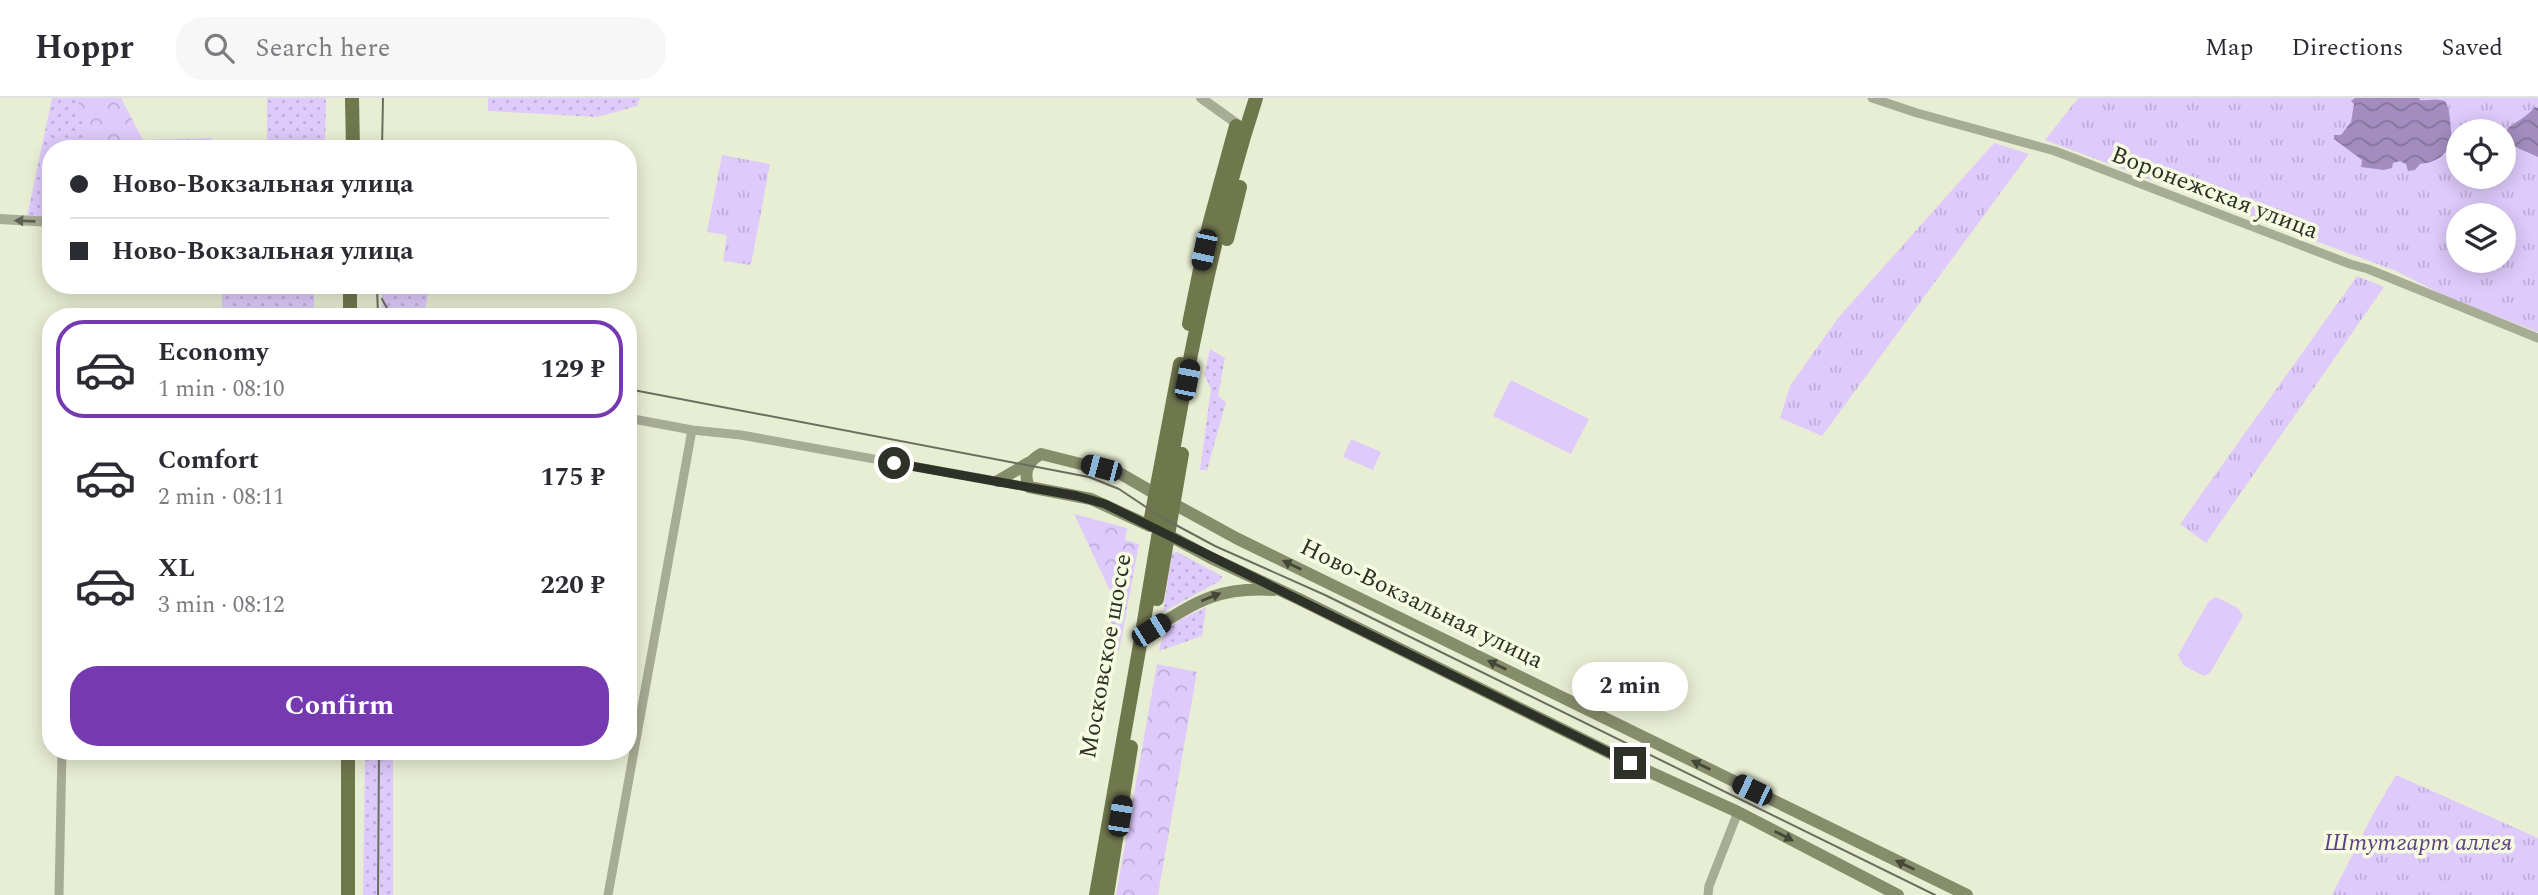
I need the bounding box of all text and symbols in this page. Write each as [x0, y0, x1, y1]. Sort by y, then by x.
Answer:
search box [176, 17, 666, 80]
text: Hoppr [35, 23, 134, 73]
text: Search here [256, 28, 390, 68]
icon: search [200, 29, 238, 67]
text: Map [2205, 30, 2253, 66]
text: Directions [2291, 30, 2403, 66]
text: Saved [2441, 30, 2503, 66]
map controls [2446, 119, 2516, 273]
button: locate [2446, 119, 2516, 189]
street label: Воронежская улица [2106, 137, 2324, 249]
text: Ново-Вокзальная улица [112, 164, 414, 204]
button: layers [2446, 203, 2516, 273]
one-way arrow [14, 215, 36, 226]
car [1190, 227, 1219, 273]
text: Ново-Вокзальная улица [112, 231, 414, 271]
text: Economy [158, 332, 268, 372]
icon: car [74, 338, 137, 401]
text: 129 ₽ [540, 349, 605, 389]
car [1173, 357, 1202, 403]
text: 1 min · 08:10 [158, 372, 285, 407]
text: Comfort [158, 440, 259, 480]
icon: car [74, 446, 137, 509]
route start [878, 447, 910, 479]
car [1078, 452, 1125, 484]
text: 175 ₽ [540, 457, 605, 497]
text: 2 min · 08:11 [158, 480, 285, 515]
street label: Ново-Вокзальная улица [1294, 529, 1549, 679]
text: XL [158, 548, 195, 588]
street label: Московское шоссе [1070, 551, 1142, 761]
icon: car [74, 554, 137, 617]
one-way arrow [1282, 560, 1302, 571]
text: 220 ₽ [540, 565, 605, 605]
text: 3 min · 08:12 [158, 588, 285, 623]
one-way arrow [1201, 591, 1221, 603]
car [1128, 610, 1175, 650]
one-way arrow [1487, 659, 1507, 671]
callout: 2 min [1572, 662, 1688, 710]
button: Confirm [70, 666, 609, 746]
text: 2 min [1599, 669, 1661, 704]
route end [1614, 747, 1646, 779]
one-way arrow [1691, 759, 1711, 771]
car [1729, 771, 1776, 809]
car [1107, 794, 1134, 838]
park label: Штутгарт аллея [2324, 825, 2513, 861]
one-way arrow [1774, 829, 1794, 841]
one-way arrow [1895, 859, 1915, 871]

